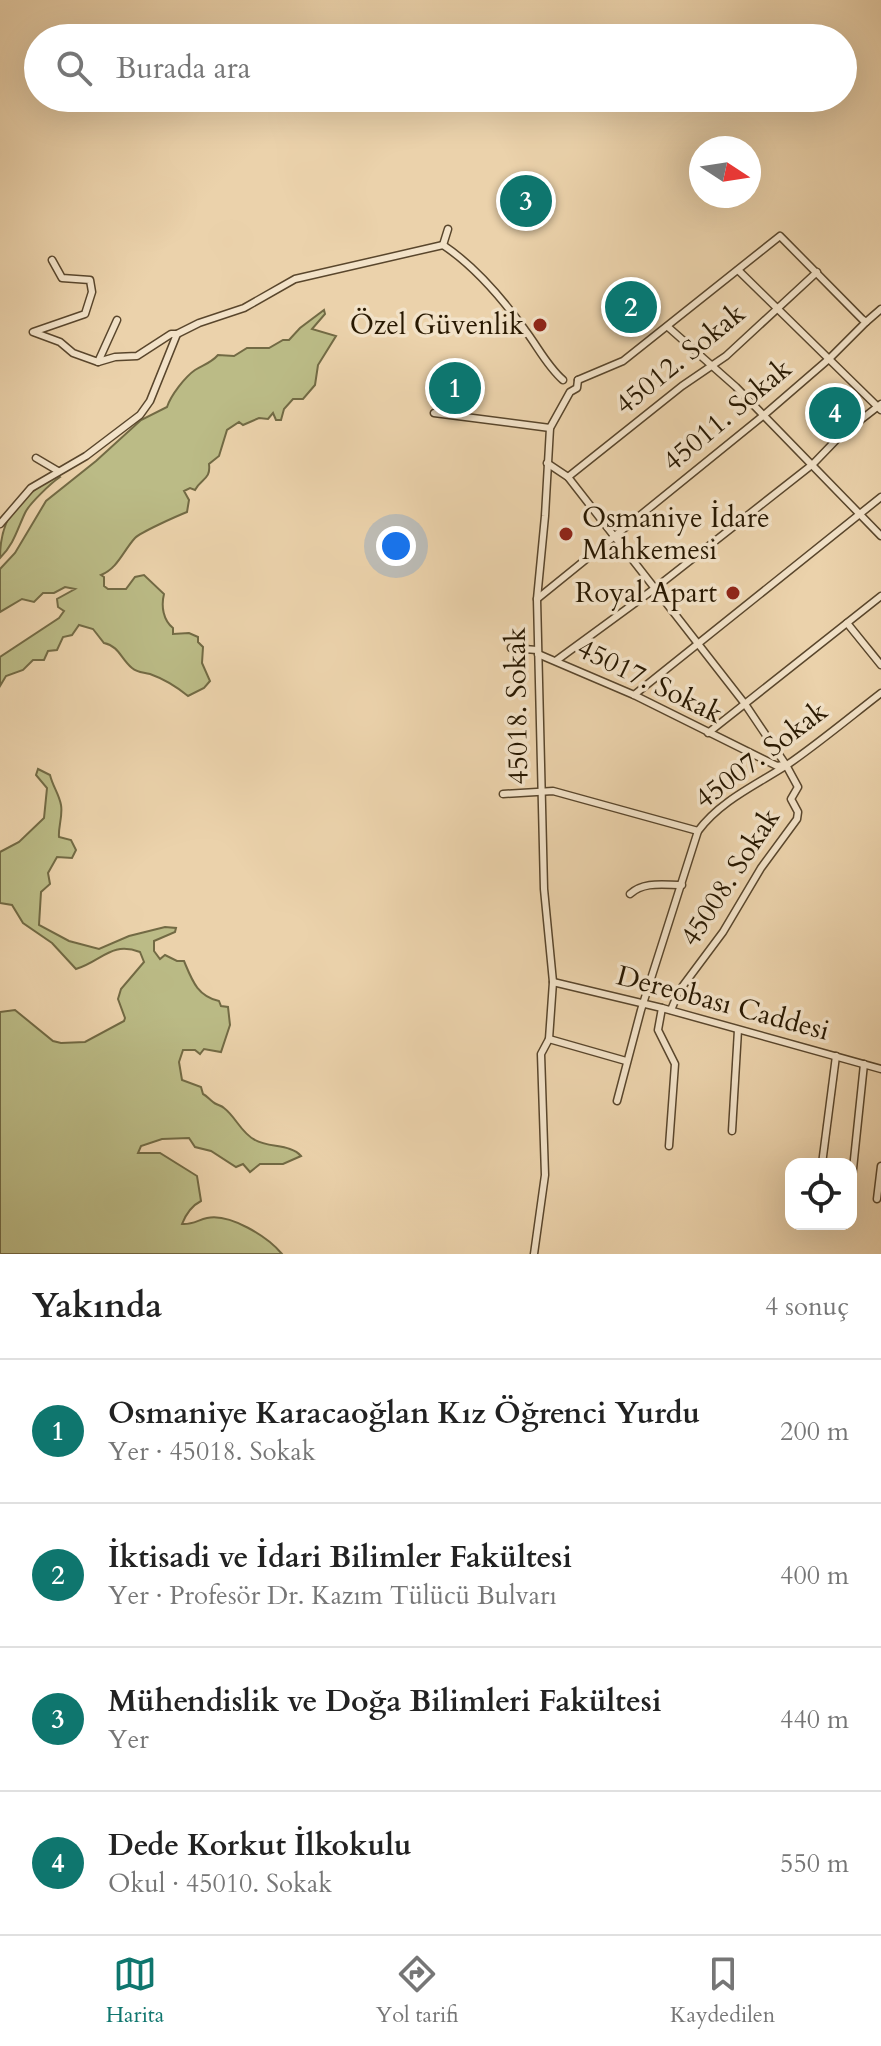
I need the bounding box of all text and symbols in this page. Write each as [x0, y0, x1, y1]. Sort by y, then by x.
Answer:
search box [24, 24, 857, 112]
icon: search [52, 46, 96, 90]
text: Burada ara [116, 48, 251, 89]
north arrow [689, 136, 761, 208]
pin: 3 [500, 171, 552, 231]
pin: 2 [605, 277, 657, 337]
street label: 45012. Sokak [608, 296, 752, 422]
place label: Özel Güvenlik [350, 306, 524, 344]
marker: Özel Güvenlik [531, 316, 549, 334]
street label: 45011. Sokak [654, 350, 800, 480]
pin: 1 [429, 358, 481, 418]
pin: 4 [809, 383, 861, 443]
place label: Osmaniye İdare Mahkemesi [582, 499, 770, 569]
marker: Osmaniye İdare Mahkemesi [557, 525, 575, 543]
your location [376, 526, 416, 566]
place label: Royal Apart [575, 574, 717, 612]
marker: Royal Apart [724, 584, 742, 602]
street label: 45018. Sokak [497, 627, 537, 785]
street label: 45017. Sokak [571, 629, 729, 733]
street label: 45007. Sokak [687, 692, 835, 818]
street label: 45008. Sokak [671, 801, 789, 953]
street label: Dereobası Caddesi [612, 956, 834, 1050]
map controls [785, 1158, 857, 1230]
button: locate [785, 1158, 857, 1230]
text: Yakında [32, 1283, 162, 1329]
text: 4 sonuç [765, 1289, 849, 1324]
text: Osmaniye Karacaoğlan Kız Öğrenci Yurdu [108, 1393, 700, 1434]
text: 1 [51, 1414, 65, 1449]
text: 200 m [780, 1414, 849, 1449]
text: Yer · 45018. Sokak [108, 1434, 316, 1469]
text: İktisadi ve İdari Bilimler Fakültesi [108, 1537, 572, 1578]
text: 2 [51, 1558, 65, 1593]
text: 400 m [780, 1558, 849, 1593]
text: Yer · Profesör Dr. Kazım Tülücü Bulvarı [108, 1578, 557, 1613]
text: Mühendislik ve Doğa Bilimleri Fakültesi [108, 1681, 661, 1722]
text: 3 [51, 1702, 65, 1737]
text: 440 m [780, 1702, 849, 1737]
text: Yer [108, 1722, 149, 1757]
text: Dede Korkut İlkokulu [108, 1825, 412, 1866]
text: 4 [51, 1846, 65, 1881]
text: 550 m [780, 1846, 849, 1881]
text: Okul · 45010. Sokak [108, 1866, 332, 1901]
tab: Harita [106, 1952, 164, 2030]
tab: Yol tarifi [376, 1952, 459, 2030]
tab: Kaydedilen [670, 1952, 775, 2030]

